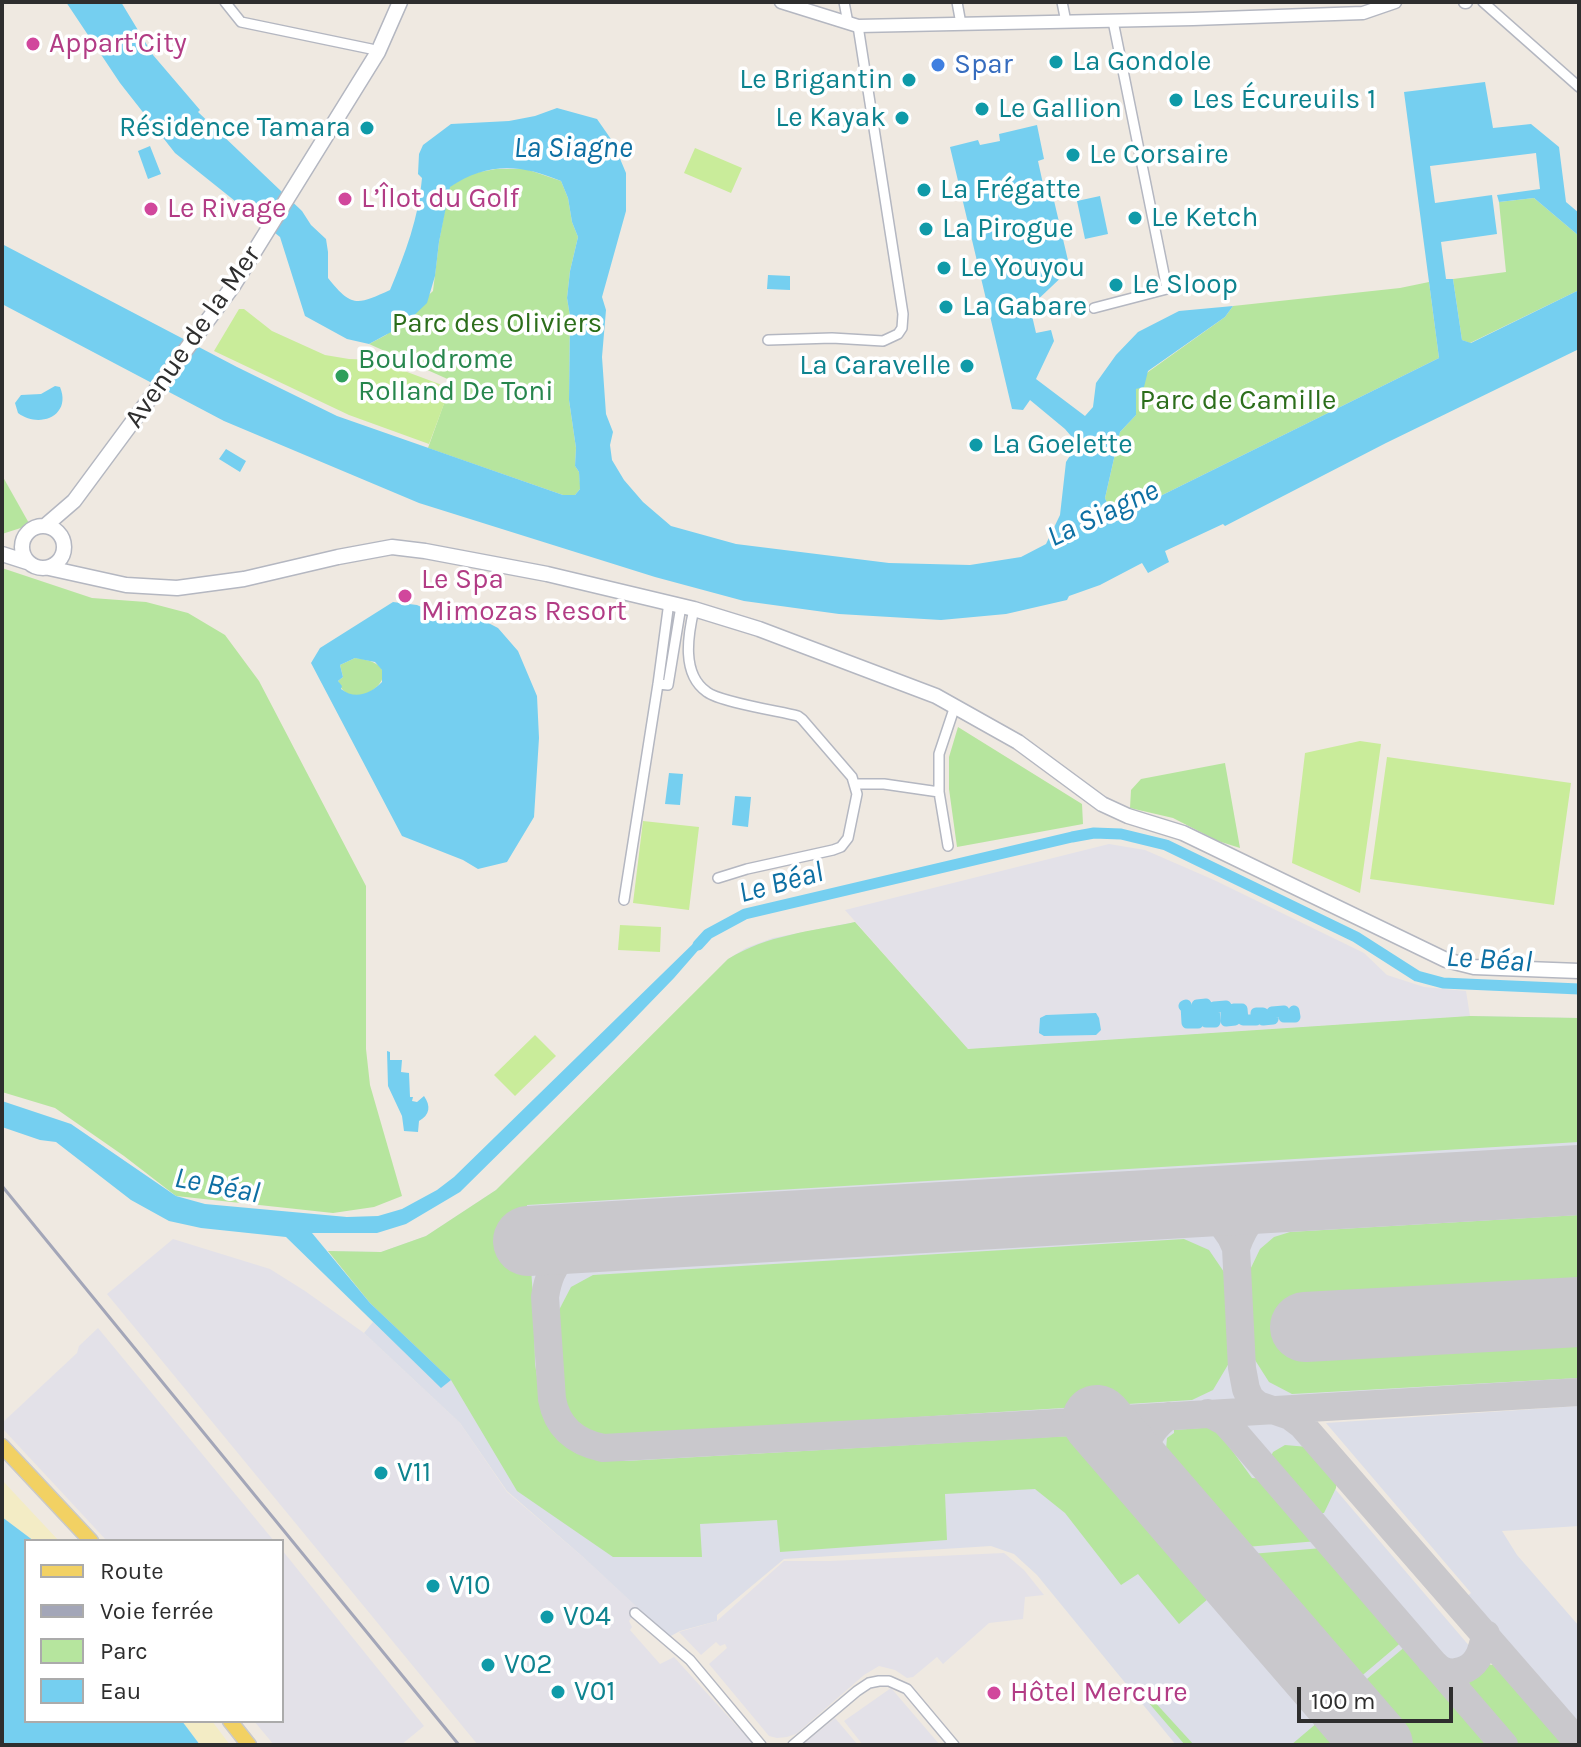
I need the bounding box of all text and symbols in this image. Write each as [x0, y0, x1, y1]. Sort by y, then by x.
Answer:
place label: Appart'City [49, 27, 187, 61]
marker: Appart'City [24, 35, 42, 53]
place label: La Gondole [1072, 45, 1211, 79]
place label: Spar [954, 48, 1013, 82]
marker: La Gondole [1047, 53, 1065, 71]
marker: Spar [929, 56, 947, 74]
place label: Le Brigantin [739, 63, 893, 97]
marker: Le Brigantin [900, 71, 918, 89]
place label: Les Écureuils 1 [1192, 83, 1376, 117]
marker: Les Écureuils 1 [1167, 91, 1185, 109]
place label: Le Gallion [998, 92, 1122, 126]
marker: Le Gallion [973, 100, 991, 118]
place label: Le Kayak [775, 101, 886, 135]
marker: Le Kayak [893, 109, 911, 127]
place label: Résidence Tamara [119, 111, 351, 145]
marker: Résidence Tamara [358, 119, 376, 137]
water label: La Siagne [513, 130, 633, 166]
place label: Le Corsaire [1089, 138, 1229, 172]
marker: Le Corsaire [1064, 146, 1082, 164]
place label: La Frégatte [940, 173, 1081, 207]
marker: La Frégatte [915, 181, 933, 199]
place label: L’Îlot du Golf [361, 182, 519, 216]
marker: L’Îlot du Golf [336, 190, 354, 208]
place label: Le Rivage [167, 192, 286, 226]
marker: Le Rivage [142, 200, 160, 218]
place label: Le Ketch [1151, 201, 1258, 235]
marker: Le Ketch [1126, 209, 1144, 227]
place label: La Pirogue [942, 212, 1074, 246]
marker: La Pirogue [917, 220, 935, 238]
street label: Avenue de la Mer [118, 239, 268, 435]
place label: Le Youyou [960, 251, 1085, 285]
marker: Le Youyou [935, 259, 953, 277]
place label: Le Sloop [1132, 268, 1238, 302]
marker: Le Sloop [1107, 276, 1125, 294]
place label: La Gabare [962, 290, 1087, 324]
marker: La Gabare [937, 298, 955, 316]
park label: Parc des Oliviers [392, 307, 602, 341]
place label: Boulodrome Rolland De Toni [358, 343, 554, 409]
place label: La Caravelle [799, 349, 951, 383]
marker: La Caravelle [958, 357, 976, 375]
marker: Boulodrome Rolland De Toni [333, 367, 351, 385]
park label: Parc de Camille [1140, 384, 1336, 418]
place label: La Goelette [992, 428, 1133, 462]
marker: La Goelette [967, 436, 985, 454]
water label: La Siagne [1041, 473, 1165, 555]
place label: Le Spa Mimozas Resort [421, 563, 627, 629]
marker: Le Spa Mimozas Resort [396, 587, 414, 605]
water label: Le Béal [735, 854, 827, 912]
water label: Le Béal [1445, 939, 1533, 981]
water label: Le Béal [171, 1160, 263, 1212]
place label: V11 [397, 1456, 431, 1490]
marker: V11 [372, 1464, 390, 1482]
legend [24, 1539, 284, 1723]
text: Route [100, 1557, 164, 1585]
place label: V10 [449, 1569, 491, 1603]
marker: V10 [424, 1577, 442, 1595]
text: Voie ferrée [100, 1597, 214, 1625]
place label: V04 [563, 1600, 611, 1634]
marker: V04 [538, 1608, 556, 1626]
text: Parc [100, 1637, 148, 1665]
place label: V02 [504, 1648, 553, 1682]
marker: V02 [479, 1656, 497, 1674]
scale bar [1301, 1671, 1457, 1721]
place label: V01 [574, 1675, 616, 1709]
place label: Hôtel Mercure [1010, 1676, 1188, 1710]
text: Eau [100, 1677, 141, 1705]
marker: V01 [549, 1683, 567, 1701]
marker: Hôtel Mercure [985, 1684, 1003, 1702]
text: 100 m [1311, 1687, 1376, 1715]

